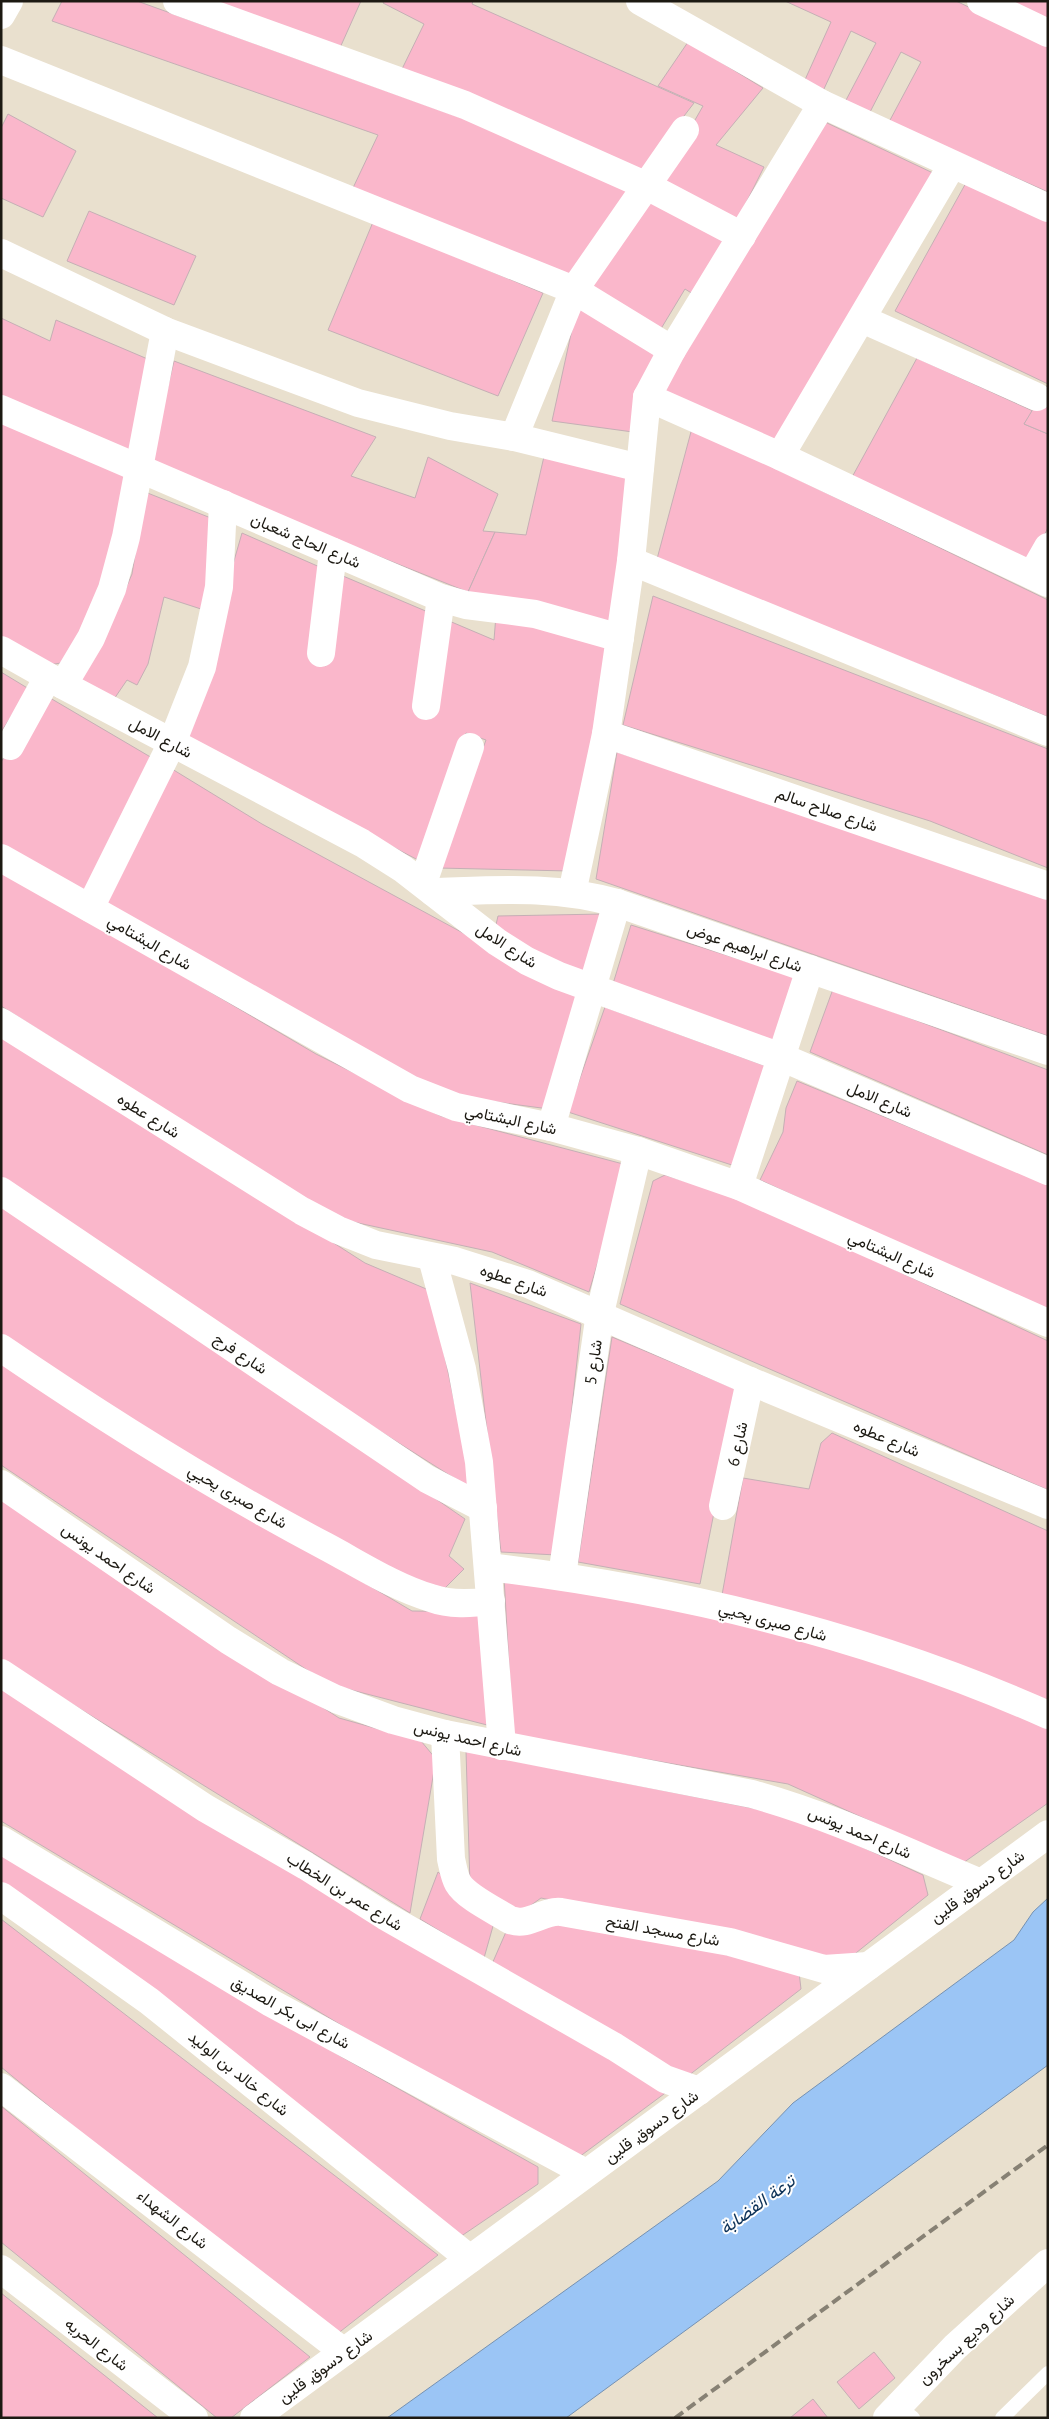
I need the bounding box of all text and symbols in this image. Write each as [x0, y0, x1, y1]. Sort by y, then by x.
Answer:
street label: شارع الحاج شعبان [247, 508, 364, 574]
street label: شارع الامل [125, 712, 196, 764]
street label: شارع صلاح سالم [773, 782, 880, 838]
street label: شارع البشتامي [103, 910, 195, 977]
street label: شارع الامل [472, 918, 541, 974]
street label: شارع ابراهيم عوض [684, 918, 805, 978]
street label: شارع الامل [844, 1076, 915, 1123]
street label: شارع عطوه [113, 1088, 184, 1144]
street label: شارع البشتامي [462, 1100, 559, 1142]
street label: شارع البشتامي [844, 1226, 939, 1286]
street label: شارع عطوه [477, 1259, 550, 1303]
street label: شارع فرج [209, 1328, 272, 1380]
street label: شارع 5 [580, 1338, 608, 1386]
street label: شارع عطوه [850, 1415, 923, 1463]
street label: شارع 6 [723, 1420, 753, 1469]
street label: شارع صبرى يحيي [183, 1459, 291, 1536]
street label: شارع احمد يونس [57, 1518, 160, 1599]
street label: شارع صبرى يحيي [716, 1597, 829, 1649]
street label: شارع احمد يونس [412, 1716, 524, 1762]
street label: شارع احمد يونس [805, 1801, 915, 1865]
street label: شارع دسوق, قلين [926, 1845, 1029, 1929]
street label: شارع عمر بن الخطاب [282, 1847, 407, 1936]
street label: شارع مسجد الفتح [604, 1910, 721, 1952]
street label: شارع ابى بكر الصديق [227, 1971, 354, 2055]
street label: شارع خالد بن الوليد [183, 2026, 293, 2121]
street label: شارع دسوق, قلين [600, 2085, 703, 2169]
water label: ترعة القضابة [715, 2167, 801, 2239]
street label: شارع الشهداء [132, 2185, 213, 2255]
street label: شارع وديع بسخرون [914, 2289, 1020, 2390]
street label: شارع الحريه [60, 2313, 133, 2377]
street label: شارع دسوق, قلين [274, 2325, 377, 2409]

